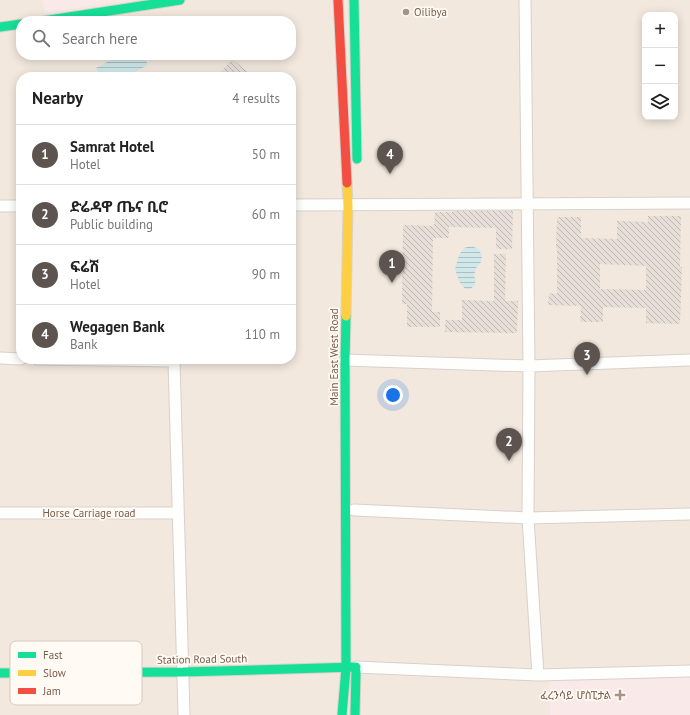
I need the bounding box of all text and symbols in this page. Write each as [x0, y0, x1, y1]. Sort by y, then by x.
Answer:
place label: Oilibya [414, 5, 447, 19]
marker: Oilibya [401, 7, 411, 17]
map controls [642, 12, 678, 120]
button: + [642, 12, 678, 48]
search box [16, 16, 296, 60]
icon: search [30, 27, 52, 49]
text: Search here [62, 29, 138, 48]
button: − [642, 48, 678, 84]
button: layers [642, 84, 678, 120]
text: Nearby [32, 87, 83, 109]
text: 4 results [232, 90, 280, 107]
text: Samrat Hotel [70, 137, 154, 156]
pin: 4 [377, 141, 403, 174]
text: 1 [41, 146, 49, 163]
text: 50 m [252, 146, 280, 163]
text: Hotel [70, 156, 100, 173]
text: ድሬዳዋ ጤና ቢሮ [70, 197, 168, 216]
text: 2 [41, 206, 49, 223]
text: 60 m [252, 206, 280, 223]
text: Public building [70, 216, 153, 233]
pin: 1 [379, 250, 405, 283]
text: ፍሬሽ [70, 257, 100, 276]
text: 3 [41, 266, 49, 283]
text: 90 m [252, 266, 280, 283]
text: Hotel [70, 276, 100, 293]
street label: Main East West Road [327, 308, 341, 406]
text: Wegagen Bank [70, 317, 165, 336]
text: 4 [41, 326, 49, 343]
text: 110 m [245, 326, 280, 343]
text: Bank [70, 336, 97, 353]
pin: 3 [574, 342, 600, 375]
your location [383, 385, 403, 405]
pin: 2 [496, 428, 522, 461]
street label: Horse Carriage road [42, 506, 136, 520]
legend [10, 641, 142, 705]
text: Fast [43, 648, 63, 662]
street label: Station Road South [157, 651, 247, 667]
text: Slow [43, 666, 66, 680]
text: Jam [42, 684, 61, 698]
place label: ፈረንሳይ ሆስፒታል [540, 688, 612, 702]
marker: ፈረንሳይ ሆስፒታል [614, 689, 626, 701]

